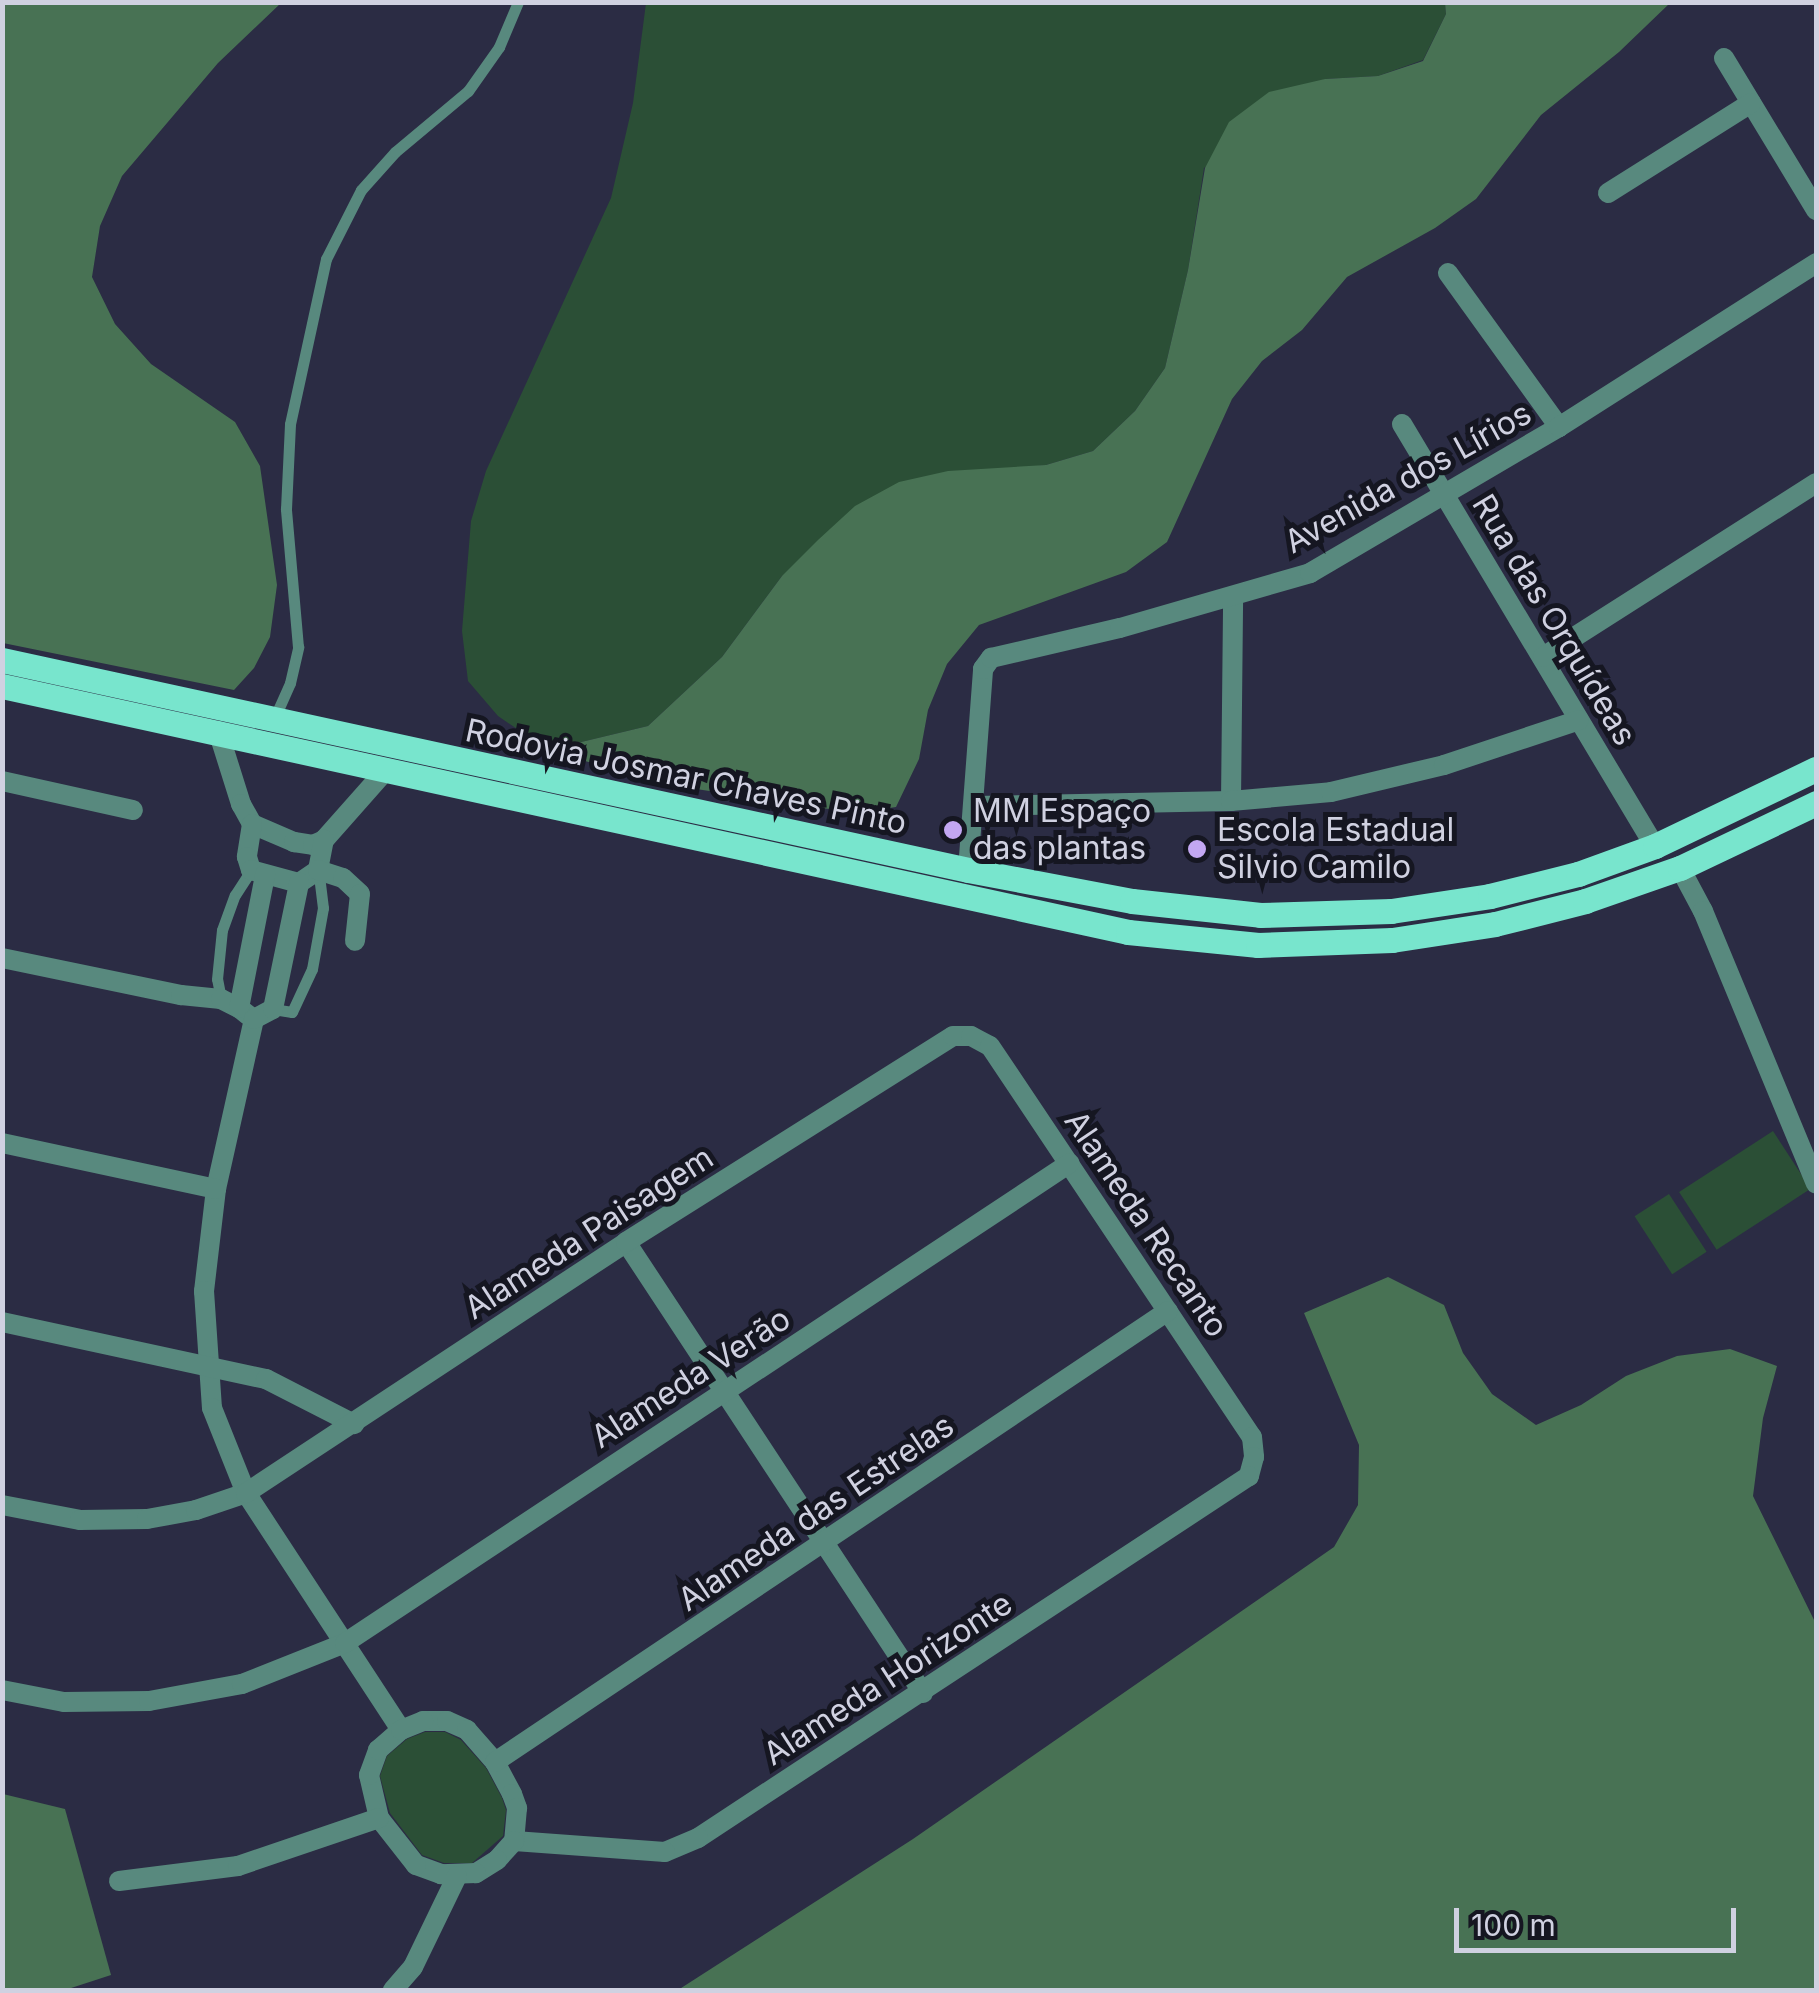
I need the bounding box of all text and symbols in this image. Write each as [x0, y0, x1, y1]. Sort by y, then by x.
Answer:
street label: Avenida dos Lírios [1278, 394, 1538, 562]
street label: Rua das Orquídeas [1464, 488, 1644, 752]
street label: Rodovia Josmar Chaves Pinto [462, 711, 910, 843]
place label: MM Espaço das plantas [973, 793, 1151, 868]
place label: Escola Estadual Silvio Camilo [1217, 812, 1454, 887]
marker: MM Espaço das plantas [942, 819, 964, 841]
marker: Escola Estadual Silvio Camilo [1186, 838, 1208, 860]
street label: Alameda Recanto [1056, 1104, 1236, 1344]
street label: Alameda Paisagem [458, 1138, 720, 1328]
street label: Alameda Verão [584, 1299, 798, 1457]
street label: Alameda das Estrelas [671, 1407, 961, 1619]
street label: Alameda Horizonte [757, 1584, 1019, 1774]
scale bar [1459, 1888, 1742, 1950]
text: 100 m [1471, 1907, 1556, 1943]

